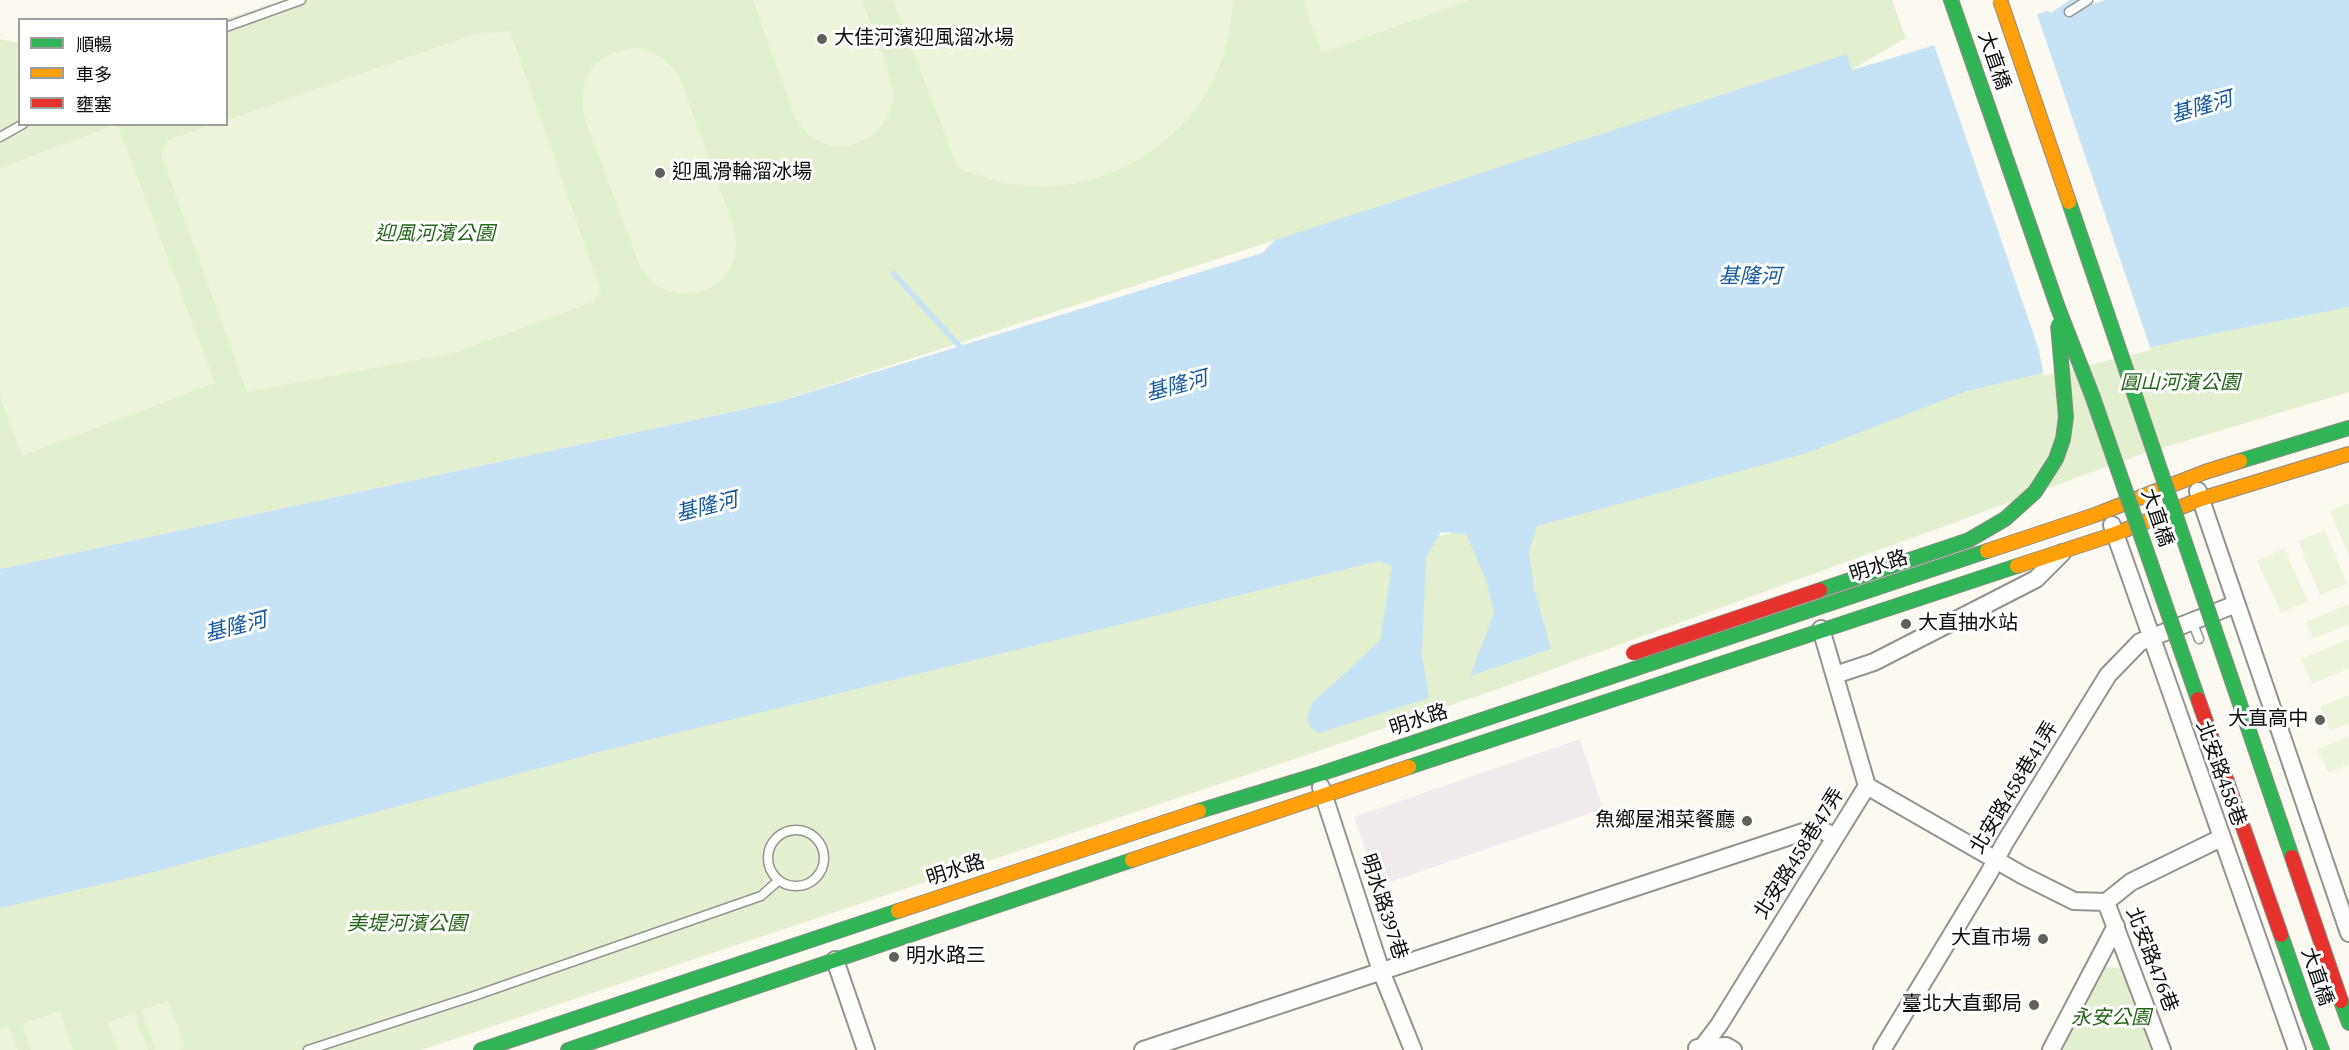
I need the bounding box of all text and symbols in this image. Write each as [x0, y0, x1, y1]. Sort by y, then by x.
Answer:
legend [18, 18, 228, 126]
place label: 大佳河濱迎風溜冰場 [834, 27, 1014, 51]
street label: 大直橋 [1972, 29, 2014, 93]
text: 順暢 [76, 32, 112, 57]
marker: 大佳河濱迎風溜冰場 [815, 32, 829, 46]
text: 車多 [76, 62, 112, 87]
water label: 基隆河 [2168, 87, 2236, 129]
text: 壅塞 [76, 92, 112, 117]
place label: 迎風滑輪溜冰場 [672, 161, 812, 185]
marker: 迎風滑輪溜冰場 [653, 166, 667, 180]
park label: 迎風河濱公園 [375, 223, 495, 247]
water label: 基隆河 [1719, 265, 1781, 291]
water label: 基隆河 [1143, 367, 1211, 407]
park label: 圓山河濱公園 [2120, 372, 2240, 396]
street label: 大直橋 [2135, 486, 2177, 550]
water label: 基隆河 [673, 488, 741, 528]
street label: 明水路 [1847, 546, 1911, 588]
water label: 基隆河 [202, 608, 270, 648]
place label: 大直抽水站 [1918, 612, 2018, 636]
marker: 大直抽水站 [1899, 617, 1913, 631]
street label: 明水路 [1387, 700, 1451, 742]
place label: 大直高中 [2228, 708, 2308, 732]
marker: 大直高中 [2313, 713, 2327, 727]
street label: 北安路458巷41弄 [1966, 718, 2064, 858]
street label: 北安路458巷 [2190, 718, 2250, 830]
street label: 北安路458巷47弄 [1750, 784, 1850, 924]
place label: 魚鄉屋湘菜餐廳 [1595, 809, 1735, 833]
marker: 魚鄉屋湘菜餐廳 [1740, 814, 1754, 828]
street label: 明水路 [924, 850, 988, 892]
street label: 明水路397巷 [1355, 851, 1411, 963]
street label: 北安路476巷 [2120, 904, 2182, 1016]
park label: 美堤河濱公園 [347, 913, 467, 937]
place label: 大直市場 [1951, 927, 2031, 951]
marker: 大直市場 [2036, 932, 2050, 946]
place label: 明水路三 [906, 945, 986, 969]
street label: 大直橋 [2295, 945, 2337, 1009]
marker: 明水路三 [887, 950, 901, 964]
place label: 臺北大直郵局 [1902, 993, 2022, 1017]
marker: 臺北大直郵局 [2027, 998, 2041, 1012]
park label: 永安公園 [2071, 1007, 2151, 1031]

